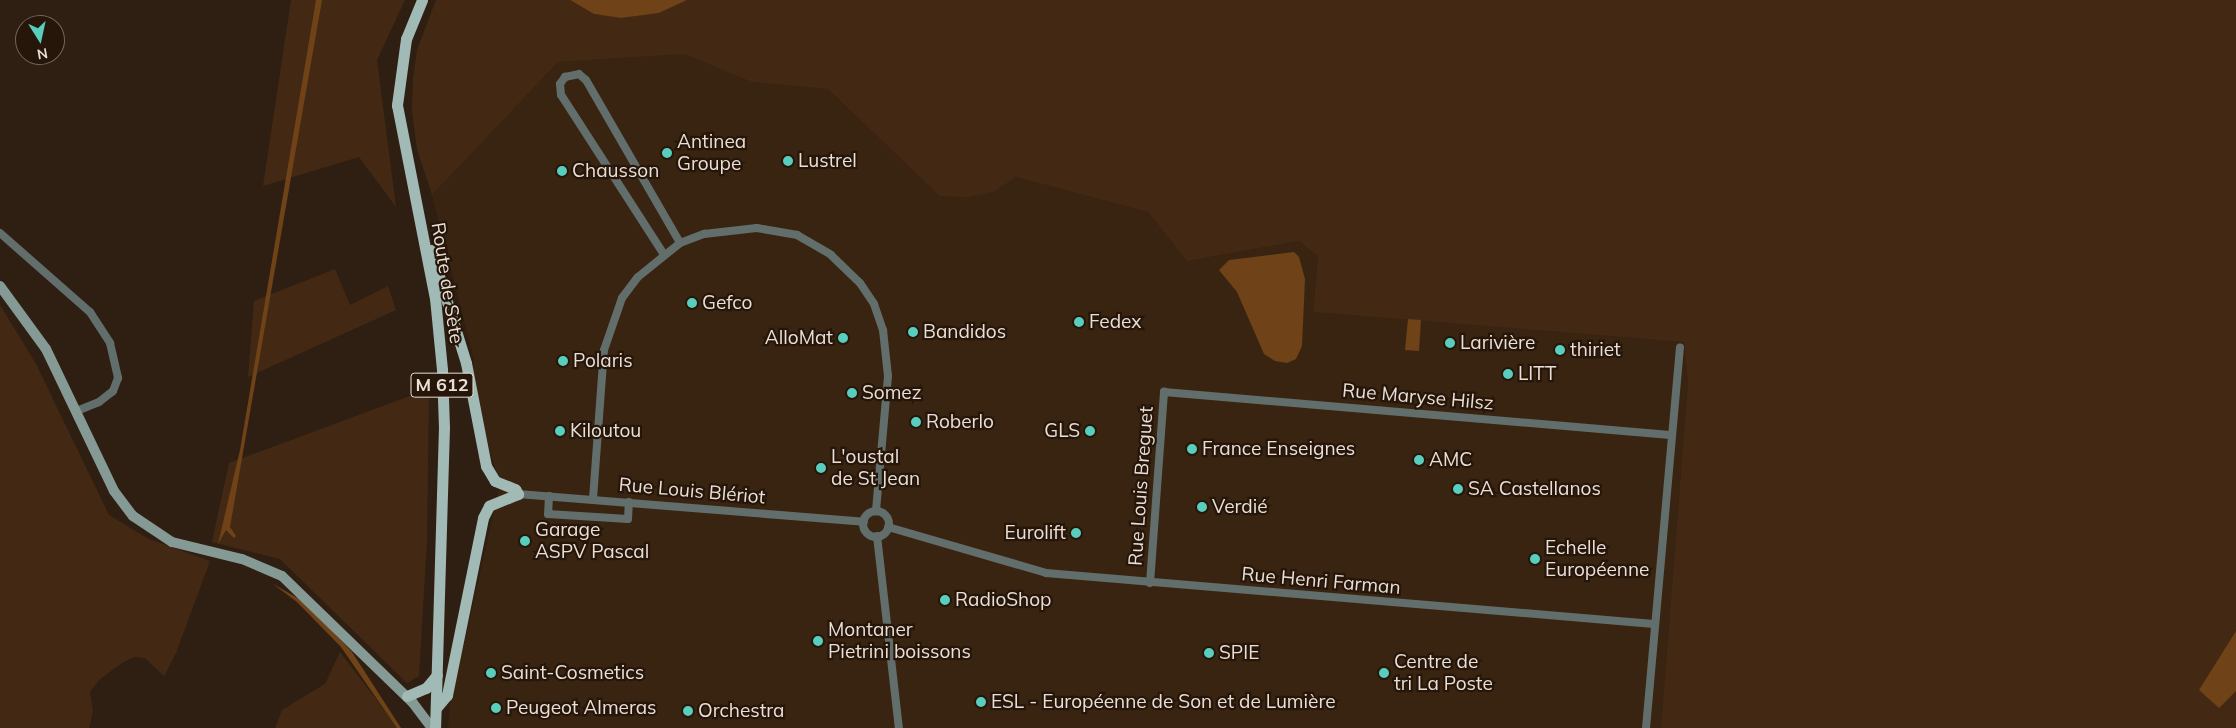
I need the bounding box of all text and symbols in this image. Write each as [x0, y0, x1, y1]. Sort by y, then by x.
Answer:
north arrow [15, 15, 65, 65]
text: N [36, 44, 49, 64]
place label: Antinea Groupe [677, 131, 746, 175]
marker: Antinea Groupe [661, 147, 673, 159]
place label: Lustrel [798, 150, 857, 172]
marker: Lustrel [782, 155, 794, 167]
place label: Chausson [572, 160, 659, 182]
marker: Chausson [556, 165, 568, 177]
street label: Route de Sète [426, 221, 468, 345]
place label: Gefco [702, 292, 752, 314]
marker: Gefco [686, 297, 698, 309]
place label: Fedex [1089, 311, 1141, 333]
marker: Fedex [1073, 316, 1085, 328]
place label: Bandidos [923, 321, 1006, 343]
marker: Bandidos [907, 326, 919, 338]
place label: AlloMat [765, 327, 833, 349]
marker: AlloMat [837, 332, 849, 344]
place label: Larivière [1460, 332, 1535, 354]
marker: Larivière [1444, 337, 1456, 349]
place label: thiriet [1570, 339, 1621, 361]
marker: thiriet [1554, 344, 1566, 356]
place label: Polaris [573, 350, 633, 372]
marker: Polaris [557, 355, 569, 367]
place label: LITT [1518, 363, 1556, 385]
marker: LITT [1502, 368, 1514, 380]
road number: M 612 [410, 370, 474, 400]
street label: Rue Maryse Hilsz [1341, 379, 1495, 415]
place label: Somez [862, 382, 922, 404]
marker: Somez [846, 387, 858, 399]
street label: Rue Louis Breguet [1124, 405, 1158, 567]
place label: Roberlo [926, 411, 994, 433]
marker: Roberlo [910, 416, 922, 428]
place label: Kiloutou [570, 420, 641, 442]
place label: GLS [1044, 420, 1080, 442]
marker: Kiloutou [554, 425, 566, 437]
marker: GLS [1084, 425, 1096, 437]
place label: France Enseignes [1202, 438, 1355, 460]
marker: France Enseignes [1186, 443, 1198, 455]
place label: L'oustal de St Jean [831, 446, 920, 490]
place label: AMC [1429, 449, 1472, 471]
marker: AMC [1413, 454, 1425, 466]
marker: L'oustal de St Jean [815, 462, 827, 474]
street label: Rue Louis Blériot [618, 473, 766, 509]
place label: SA Castellanos [1468, 478, 1601, 500]
marker: SA Castellanos [1452, 483, 1464, 495]
place label: Verdié [1212, 496, 1268, 518]
marker: Verdié [1196, 501, 1208, 513]
place label: Garage ASPV Pascal [535, 519, 649, 563]
place label: Eurolift [1005, 522, 1066, 544]
marker: Eurolift [1070, 527, 1082, 539]
marker: Garage ASPV Pascal [519, 535, 531, 547]
place label: Echelle Européenne [1545, 537, 1649, 581]
marker: Echelle Européenne [1529, 553, 1541, 565]
street label: Rue Henri Farman [1241, 563, 1401, 599]
place label: RadioShop [955, 589, 1052, 611]
marker: RadioShop [939, 594, 951, 606]
place label: Montaner Pietrini boissons [828, 619, 971, 663]
marker: Montaner Pietrini boissons [812, 635, 824, 647]
place label: SPIE [1219, 642, 1259, 664]
marker: SPIE [1203, 647, 1215, 659]
place label: Centre de tri La Poste [1394, 651, 1493, 695]
place label: Saint-Cosmetics [501, 662, 644, 684]
marker: Saint-Cosmetics [485, 667, 497, 679]
marker: Centre de tri La Poste [1378, 667, 1390, 679]
place label: ESL - Européenne de Son et de Lumière [991, 691, 1336, 713]
marker: ESL - Européenne de Son et de Lumière [975, 696, 987, 708]
place label: Peugeot Almeras [506, 697, 657, 719]
place label: Orchestra [698, 700, 784, 722]
marker: Peugeot Almeras [490, 702, 502, 714]
marker: Orchestra [682, 705, 694, 717]

